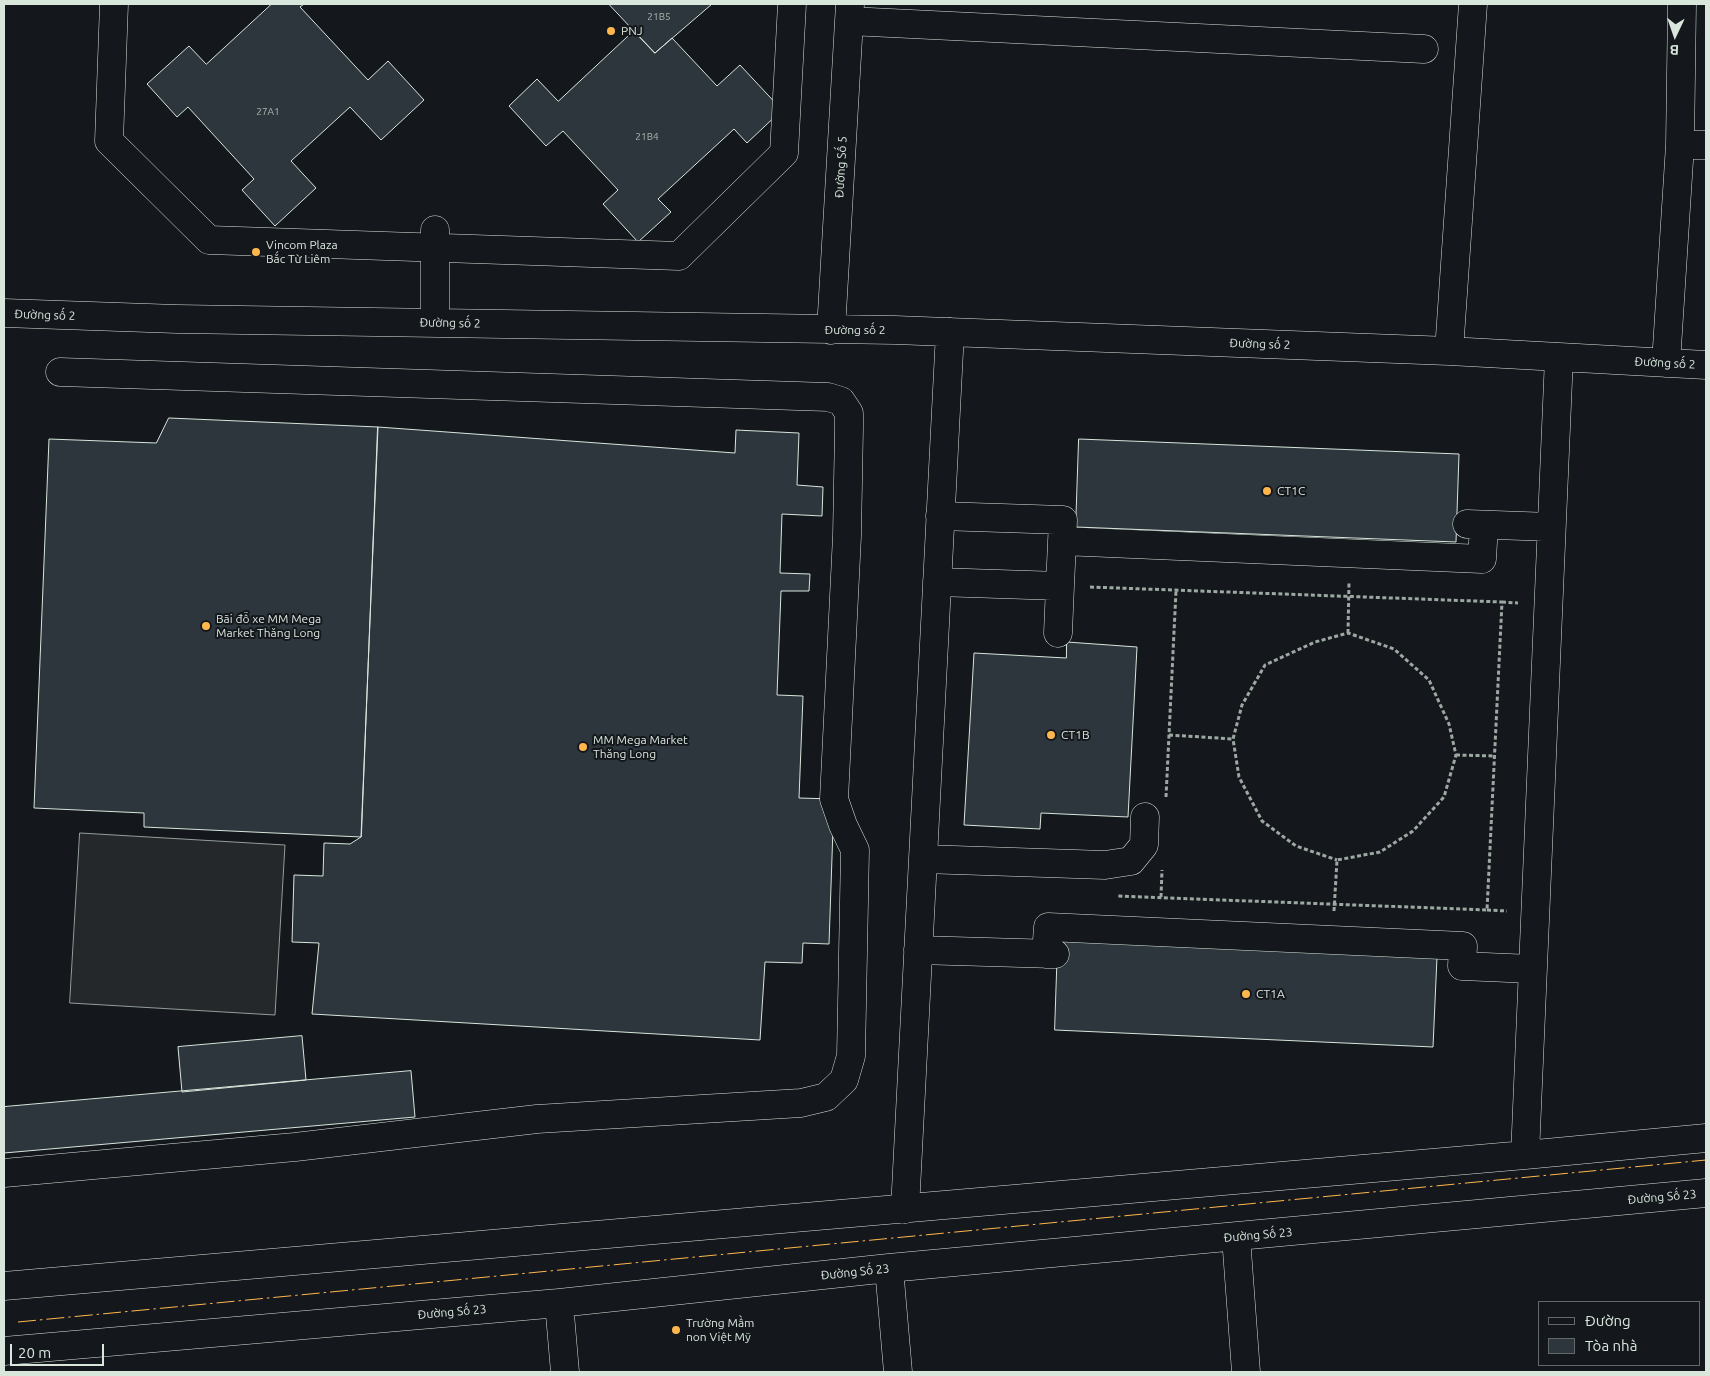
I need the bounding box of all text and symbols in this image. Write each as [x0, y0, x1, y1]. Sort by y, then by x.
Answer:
north arrow [1650, 10, 1700, 60]
house number: 21B5 [647, 11, 671, 23]
place label: PNJ [621, 24, 643, 38]
marker: PNJ [605, 25, 617, 37]
text: B [1669, 42, 1679, 58]
house number: 27A1 [256, 106, 280, 118]
house number: 21B4 [635, 131, 659, 143]
street label: Đường Số 5 [832, 136, 850, 198]
place label: Vincom Plaza Bắc Từ Liêm [266, 238, 338, 266]
marker: Vincom Plaza Bắc Từ Liêm [250, 246, 262, 258]
street label: Đường số 2 [14, 307, 76, 323]
street label: Đường số 2 [419, 315, 481, 331]
street label: Đường số 2 [824, 323, 886, 337]
street label: Đường số 2 [1229, 336, 1291, 352]
street label: Đường số 2 [1634, 354, 1696, 372]
place label: CT1C [1277, 484, 1305, 498]
marker: CT1C [1261, 485, 1273, 497]
place label: Bãi đỗ xe MM Mega Market Thăng Long [216, 612, 321, 640]
marker: Bãi đỗ xe MM Mega Market Thăng Long [200, 620, 212, 632]
place label: CT1B [1061, 728, 1090, 742]
marker: CT1B [1045, 729, 1057, 741]
place label: MM Mega Market Thăng Long [593, 733, 688, 761]
marker: MM Mega Market Thăng Long [577, 741, 589, 753]
place label: CT1A [1256, 987, 1285, 1001]
marker: CT1A [1240, 988, 1252, 1000]
street label: Đường Số 23 [1627, 1187, 1697, 1207]
street label: Đường Số 23 [1223, 1225, 1293, 1245]
street label: Đường Số 23 [820, 1261, 890, 1283]
legend [1538, 1301, 1700, 1366]
street label: Đường Số 23 [417, 1302, 487, 1322]
text: Đường [1585, 1312, 1631, 1329]
place label: Trường Mầm non Việt Mỹ [686, 1316, 754, 1344]
marker: Trường Mầm non Việt Mỹ [670, 1324, 682, 1336]
scale bar [12, 1334, 106, 1366]
text: Tòa nhà [1585, 1337, 1637, 1354]
text: 20 m [18, 1344, 51, 1361]

